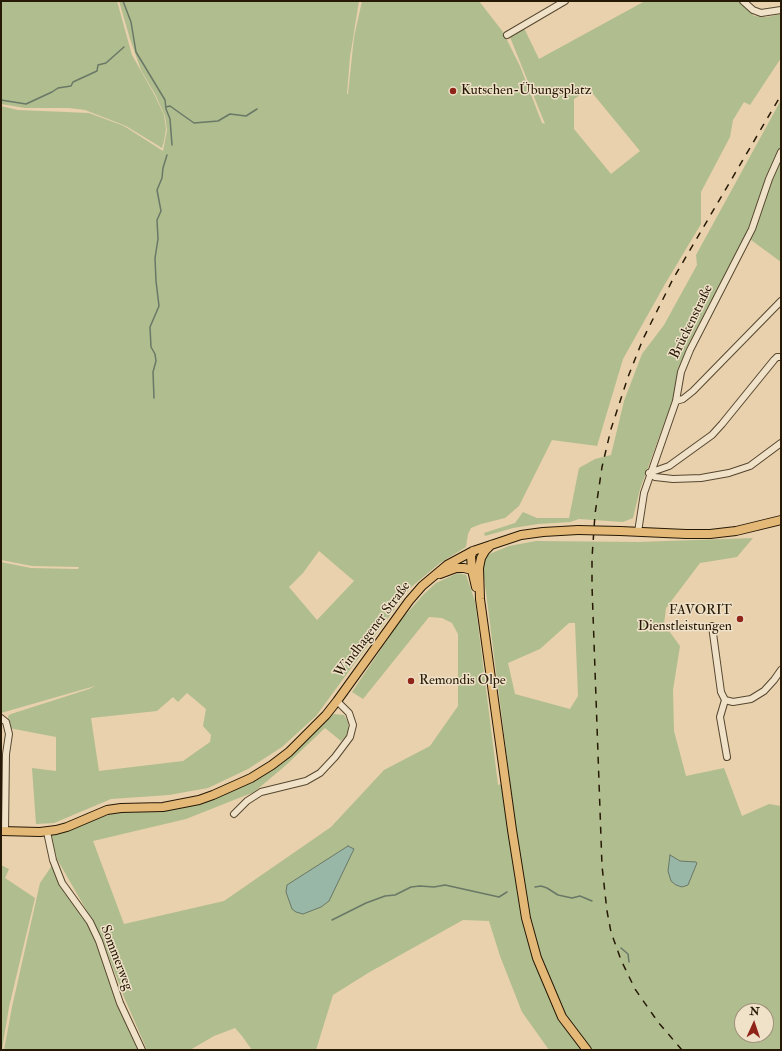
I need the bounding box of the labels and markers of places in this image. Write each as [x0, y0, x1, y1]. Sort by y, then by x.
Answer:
place label: Kutschen-Übungsplatz [461, 83, 591, 99]
marker: Kutschen-Übungsplatz [448, 86, 458, 96]
place label: FAVORIT Dienstleistungen [638, 603, 732, 636]
marker: FAVORIT Dienstleistungen [735, 614, 745, 624]
place label: Remondis Olpe [419, 673, 506, 689]
marker: Remondis Olpe [406, 676, 416, 686]

